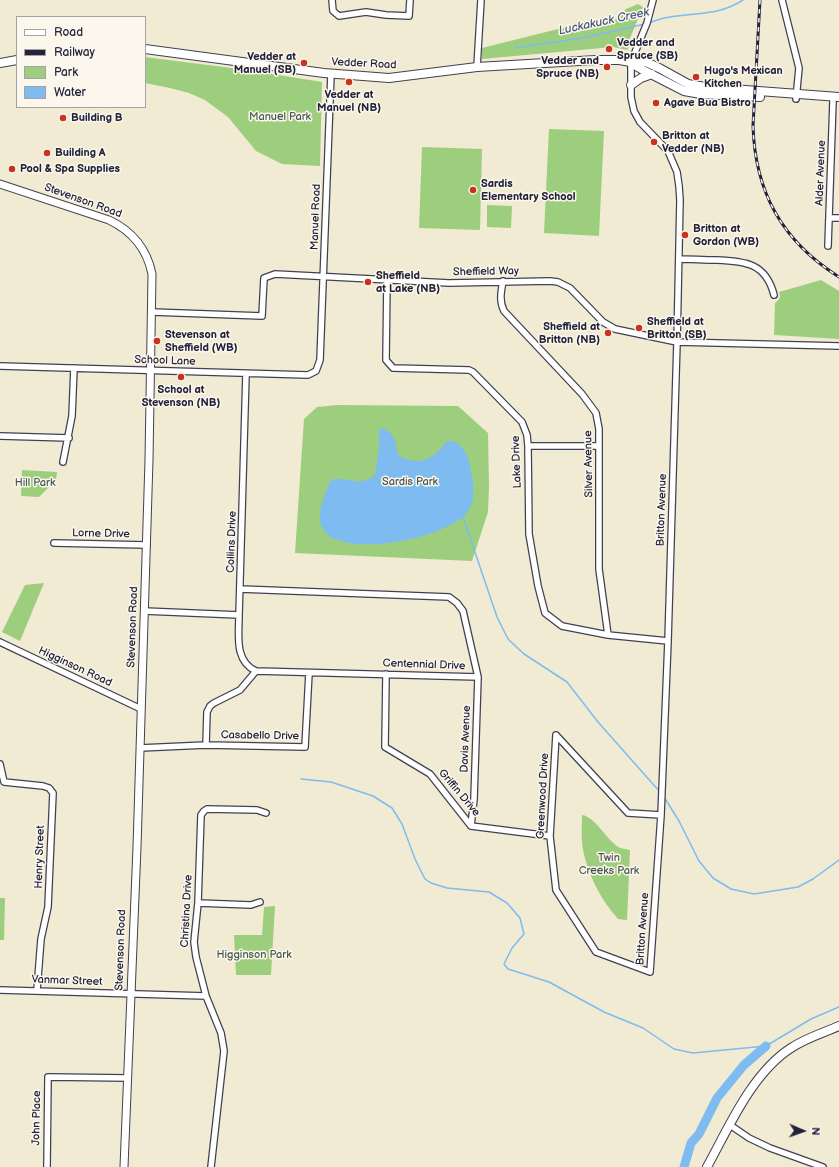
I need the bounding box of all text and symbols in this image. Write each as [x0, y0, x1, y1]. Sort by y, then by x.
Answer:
water label: Luckakuck Creek [557, 5, 651, 39]
legend [16, 16, 146, 108]
text: Road [54, 25, 83, 40]
place label: Vedder and Spruce (SB) [617, 36, 678, 62]
marker: Vedder and Spruce (SB) [604, 44, 614, 54]
text: Railway [54, 45, 95, 60]
place label: Vedder at Manuel (SB) [234, 50, 296, 76]
place label: Vedder and Spruce (NB) [536, 54, 599, 80]
street label: Vedder Road [331, 56, 397, 72]
marker: Vedder at Manuel (SB) [299, 58, 309, 68]
marker: Vedder and Spruce (NB) [602, 62, 612, 72]
place label: Hugo's Mexican Kitchen [704, 64, 783, 90]
text: Park [54, 65, 78, 80]
marker: Hugo's Mexican Kitchen [691, 72, 701, 82]
marker: Vedder at Manuel (NB) [344, 77, 354, 87]
text: Water [54, 85, 86, 100]
place label: Vedder at Manuel (NB) [317, 88, 381, 114]
place label: Agave Bua Bistro [664, 96, 751, 110]
marker: Agave Bua Bistro [651, 98, 661, 108]
park label: Manuel Park [249, 110, 311, 124]
place label: Building B [71, 111, 123, 125]
marker: Building B [58, 113, 68, 123]
place label: Britton at Vedder (NB) [662, 129, 725, 155]
marker: Britton at Vedder (NB) [649, 137, 659, 147]
street label: Alder Avenue [813, 140, 829, 206]
place label: Building A [55, 146, 106, 160]
marker: Building A [42, 148, 52, 158]
place label: Pool & Spa Supplies [20, 162, 120, 176]
marker: Pool & Spa Supplies [7, 164, 17, 174]
place label: Sardis Elementary School [481, 177, 576, 203]
street label: Stevenson Road [42, 181, 124, 221]
street label: Manuel Road [308, 184, 324, 250]
marker: Sardis Elementary School [468, 185, 478, 195]
place label: Britton at Gordon (WB) [693, 222, 759, 248]
marker: Britton at Gordon (WB) [680, 230, 690, 240]
street label: Sheffield Way [453, 265, 519, 279]
place label: Sheffield at Lake (NB) [376, 269, 440, 295]
marker: Sheffield at Lake (NB) [363, 277, 373, 287]
place label: Sheffield at Britton (SB) [647, 315, 707, 341]
place label: Sheffield at Britton (NB) [539, 320, 600, 346]
marker: Sheffield at Britton (SB) [634, 323, 644, 333]
place label: Stevenson at Sheffield (WB) [165, 328, 237, 354]
marker: Sheffield at Britton (NB) [603, 328, 613, 338]
marker: Stevenson at Sheffield (WB) [152, 336, 162, 346]
street label: School Lane [134, 353, 196, 369]
marker: School at Stevenson (NB) [176, 372, 186, 382]
place label: School at Stevenson (NB) [142, 383, 220, 409]
street label: Silver Avenue [582, 430, 596, 498]
street label: Lake Drive [509, 435, 525, 489]
street label: Britton Avenue [654, 473, 670, 547]
park label: Sardis Park [382, 475, 438, 489]
park label: Hill Park [15, 476, 55, 490]
street label: Collins Drive [224, 511, 240, 573]
street label: Lorne Drive [72, 527, 130, 541]
street label: Stevenson Road [125, 586, 141, 668]
street label: Higginson Road [36, 644, 114, 690]
street label: Centennial Drive [382, 657, 466, 673]
street label: Davis Avenue [458, 705, 474, 773]
street label: Casabello Drive [221, 729, 299, 743]
street label: Greenwood Drive [534, 753, 552, 839]
street label: Griffin Drive [435, 767, 483, 819]
street label: Henry Street [32, 825, 48, 889]
park label: Twin Creeks Park [579, 851, 639, 877]
street label: Christina Drive [178, 874, 196, 948]
street label: Britton Avenue [634, 892, 652, 966]
street label: Stevenson Road [113, 909, 129, 991]
park label: Higginson Park [216, 948, 292, 962]
street label: Vanmar Street [31, 973, 103, 989]
street label: John Place [30, 1090, 44, 1146]
north arrow [783, 1111, 823, 1151]
text: N [809, 1127, 822, 1136]

